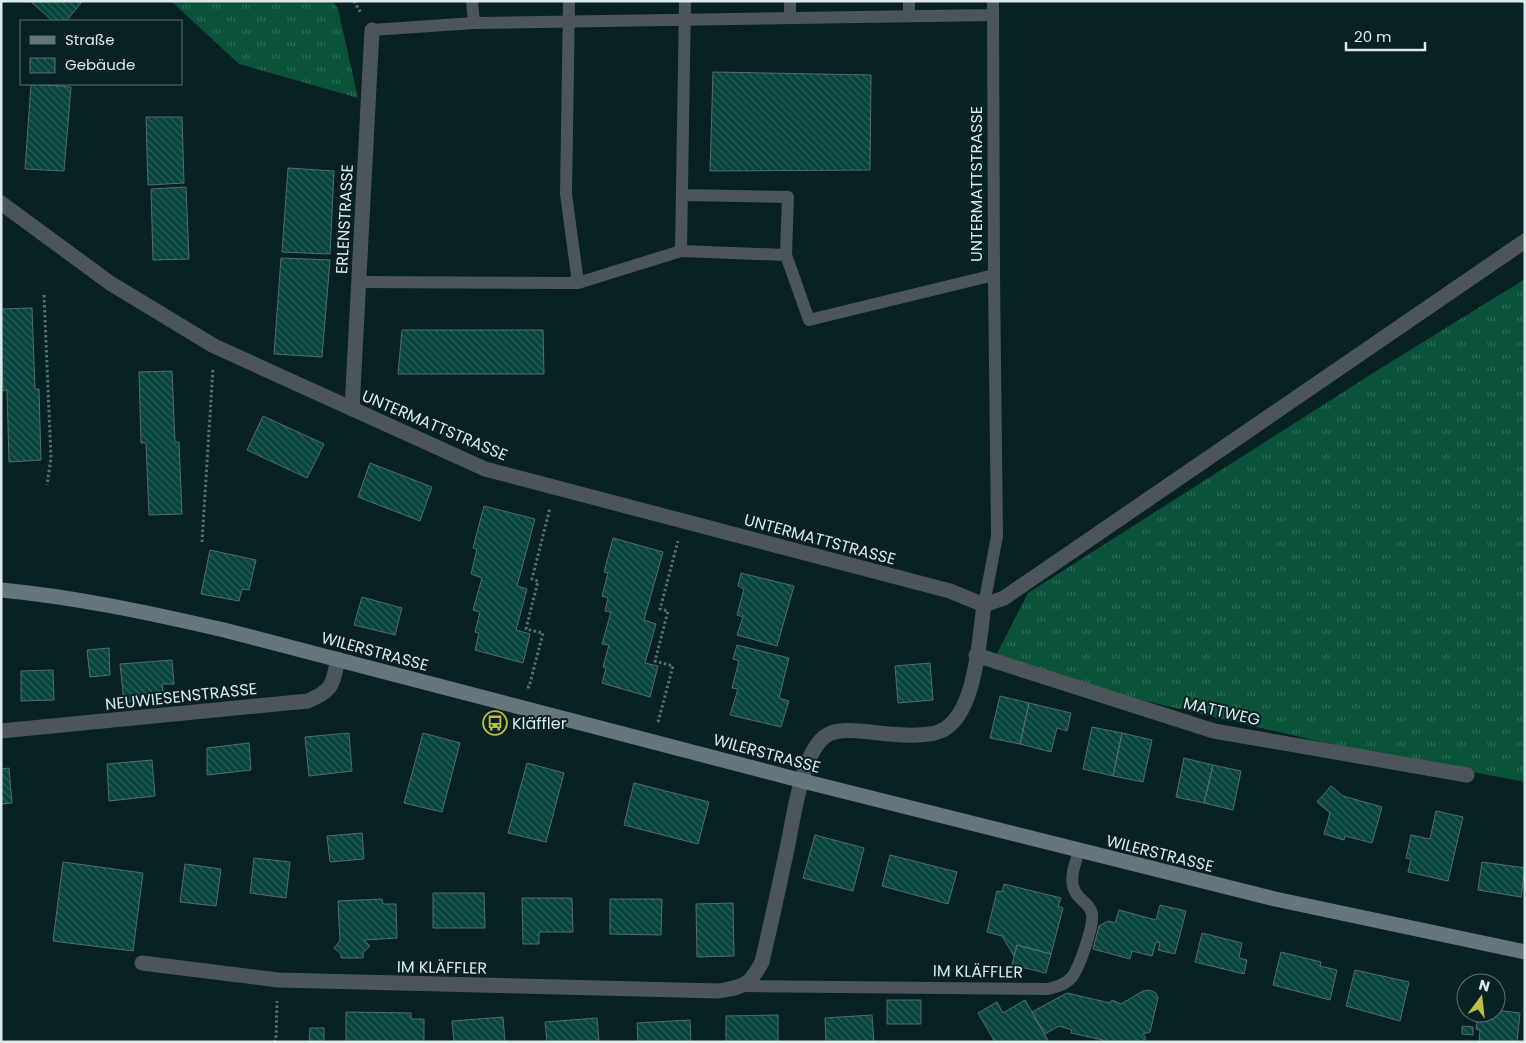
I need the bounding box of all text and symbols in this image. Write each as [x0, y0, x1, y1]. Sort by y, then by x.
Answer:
legend [20, 20, 182, 85]
scale bar [1346, 20, 1425, 52]
text: 20 m [1354, 26, 1392, 47]
text: Straße [65, 29, 115, 50]
text: Gebäude [65, 54, 135, 75]
street label: UNTERMATTSTRASSE [965, 106, 988, 262]
street label: ERLENSTRASSE [330, 164, 359, 274]
street label: UNTERMATTSTRASSE [358, 384, 511, 467]
street label: UNTERMATTSTRASSE [742, 508, 898, 571]
street label: WILERSTRASSE [319, 626, 431, 677]
street label: NEUWIESENSTRASSE [104, 677, 258, 716]
street label: MATTWEG [1181, 691, 1263, 731]
bus stop icon: Kläffler [482, 710, 508, 736]
place label: Kläffler [512, 712, 567, 735]
street label: WILERSTRASSE [711, 728, 823, 779]
street label: WILERSTRASSE [1104, 829, 1216, 878]
street label: IM KLÄFFLER [397, 955, 487, 980]
street label: IM KLÄFFLER [933, 959, 1023, 984]
north arrow [1456, 973, 1506, 1023]
text: N [1477, 974, 1492, 996]

